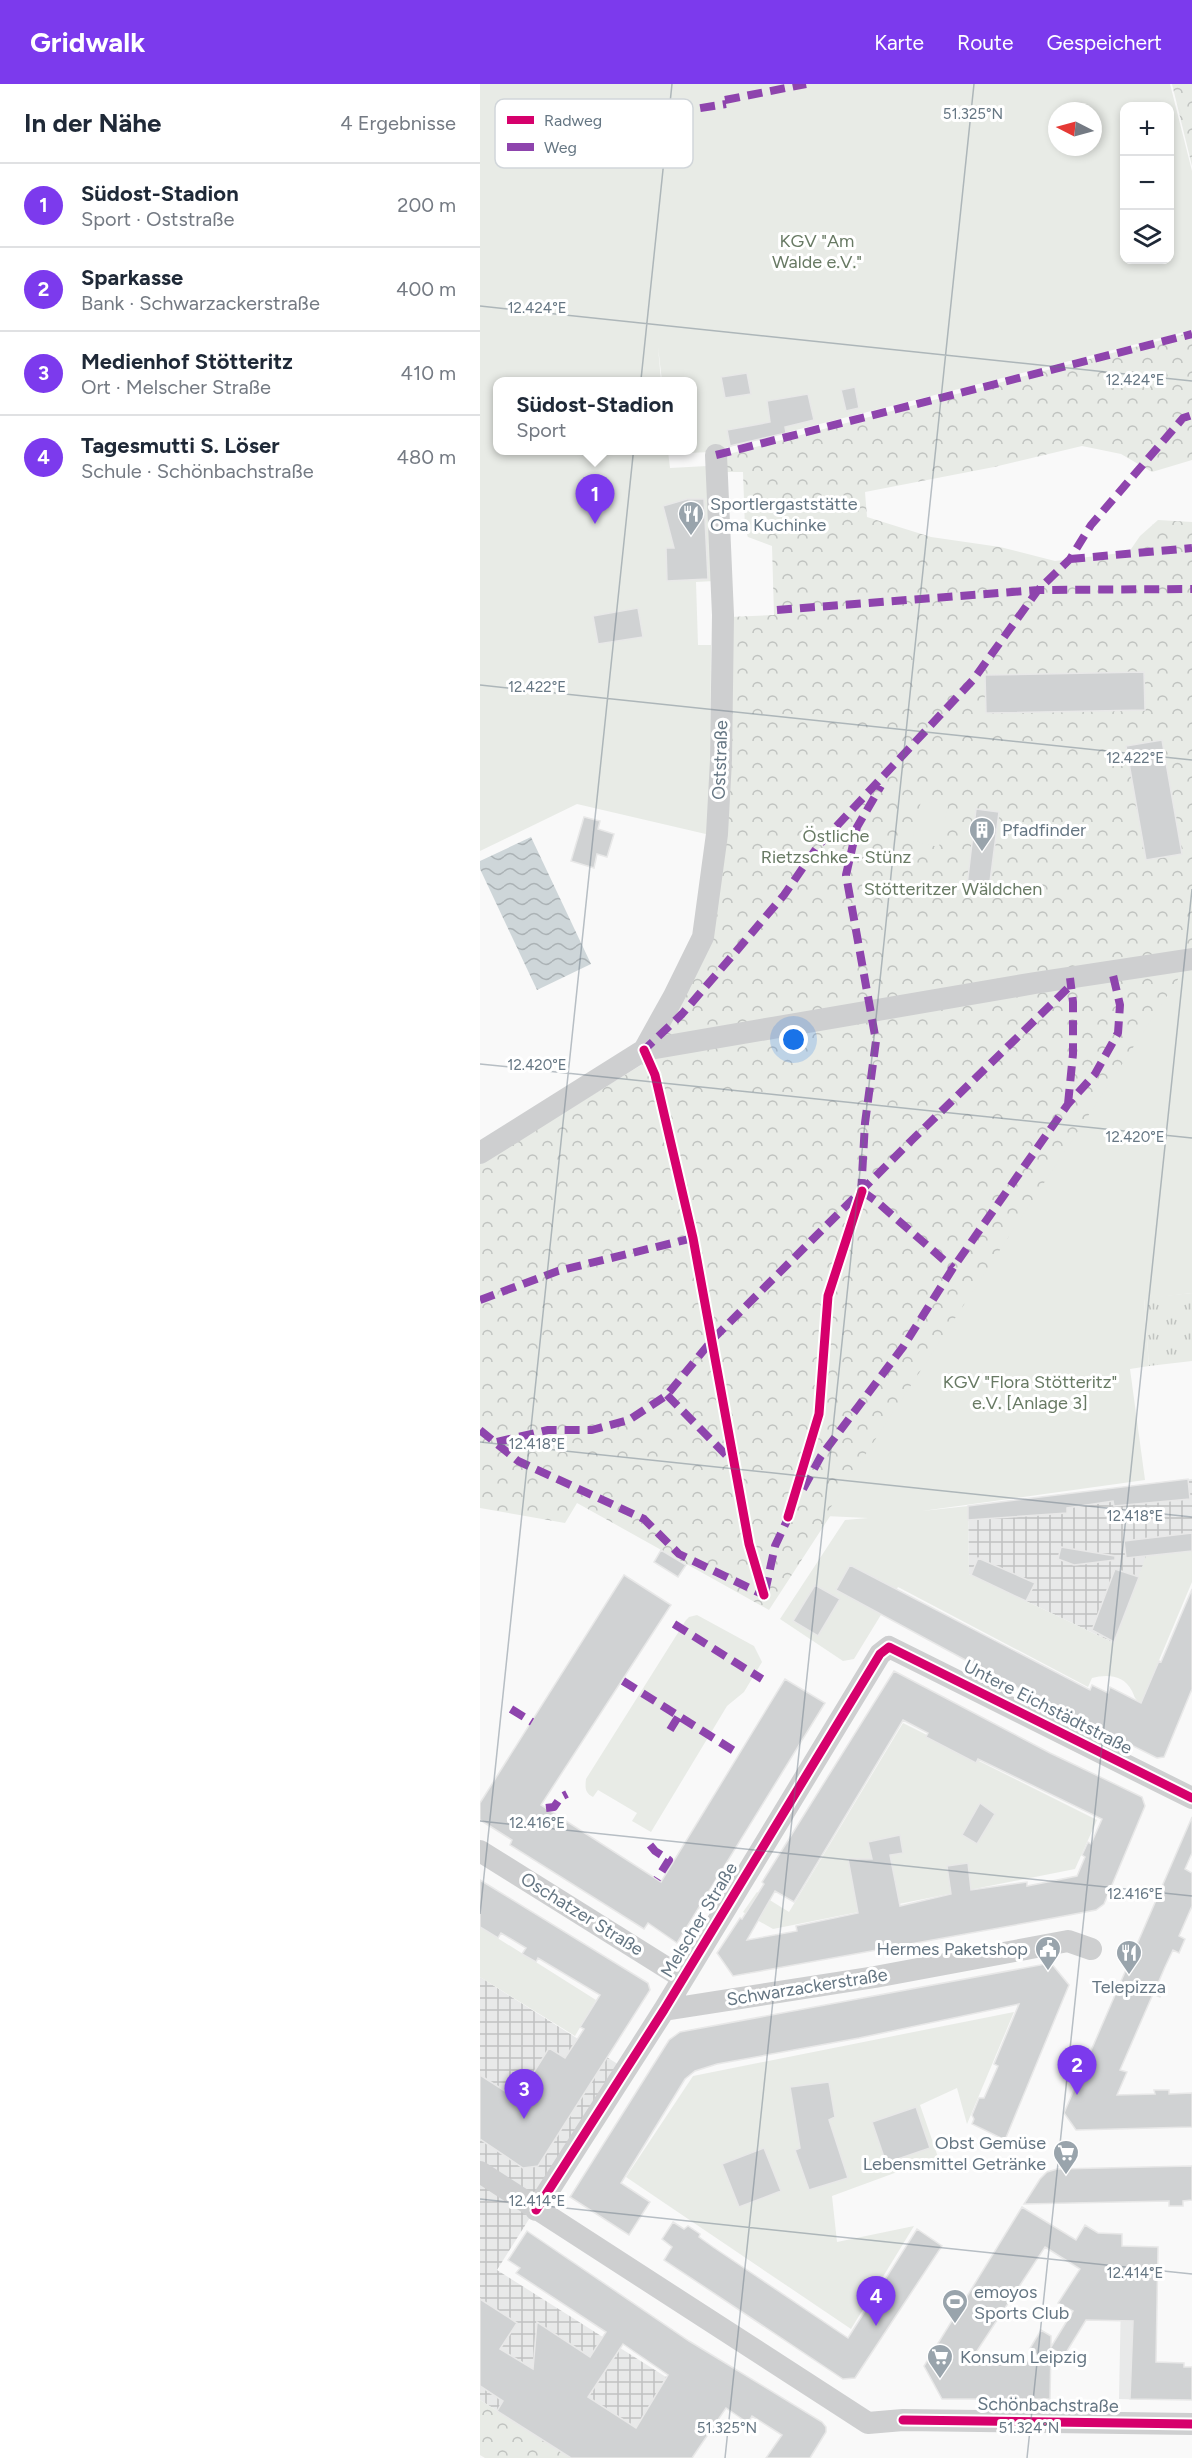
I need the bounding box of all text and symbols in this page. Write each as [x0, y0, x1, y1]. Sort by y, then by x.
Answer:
text: Gridwalk [30, 25, 145, 59]
text: Karte [874, 30, 924, 55]
text: Route [957, 30, 1013, 55]
text: Gespeichert [1046, 30, 1162, 55]
legend [495, 99, 693, 168]
north arrow [1048, 102, 1102, 156]
map controls [1120, 102, 1174, 264]
button: + [1120, 102, 1174, 156]
text: 51.325°N [943, 105, 1003, 123]
text: In der Nähe [24, 107, 161, 139]
text: 4 Ergebnisse [340, 111, 456, 135]
text: Radweg [544, 111, 602, 130]
text: Weg [544, 138, 577, 157]
button: − [1120, 156, 1174, 210]
text: Südost-Stadion [81, 180, 239, 207]
text: 1 [39, 193, 48, 217]
text: 200 m [397, 193, 456, 217]
text: Sport · Oststraße [81, 207, 234, 231]
button: layers [1120, 210, 1174, 264]
park label: KGV "Am Walde e.V." [772, 230, 862, 273]
text: Sparkasse [81, 264, 183, 291]
text: 2 [38, 277, 49, 301]
text: 400 m [396, 277, 456, 301]
text: Bank · Schwarzackerstraße [81, 291, 320, 315]
text: 12.424°E [507, 299, 567, 317]
text: Medienhof Stötteritz [81, 348, 293, 375]
text: 3 [38, 361, 49, 385]
text: 410 m [401, 361, 456, 385]
text: 12.424°E [1105, 371, 1165, 389]
text: Ort · Melscher Straße [81, 375, 271, 399]
popup [493, 377, 697, 455]
text: Südost-Stadion [516, 391, 674, 418]
text: Sport [516, 418, 566, 442]
text: Tagesmutti S. Löser [81, 432, 280, 459]
text: 4 [37, 445, 50, 469]
text: 480 m [397, 445, 456, 469]
text: Schule · Schönbachstraße [81, 459, 314, 483]
pin: 1 [576, 474, 614, 524]
place label: Sportlergaststätte Oma Kuchinke [710, 493, 858, 536]
restaurant icon: Sportlergaststätte Oma Kuchinke [676, 499, 706, 537]
text: 12.422°E [508, 678, 566, 696]
street label: Oststraße [708, 720, 732, 800]
text: 12.422°E [1106, 749, 1164, 767]
building icon: Pfadfinder [967, 815, 997, 853]
place label: Pfadfinder [1002, 819, 1086, 841]
park label: Östliche Rietzschke - Stünz [761, 825, 911, 868]
park label: Stötteritzer Wäldchen [864, 878, 1042, 900]
your location [779, 1025, 808, 1054]
text: 12.420°E [507, 1056, 567, 1074]
text: 12.420°E [1105, 1128, 1165, 1146]
park label: KGV "Flora Stötteritz" e.V. [Anlage 3] [943, 1371, 1117, 1414]
text: 12.418°E [509, 1435, 565, 1453]
text: 12.418°E [1107, 1507, 1163, 1525]
street label: Untere Eichstädtstraße [960, 1655, 1136, 1759]
text: 12.416°E [509, 1814, 565, 1832]
street label: Melscher Straße [656, 1858, 742, 1982]
street label: Oschatzer Straße [517, 1867, 648, 1961]
text: 12.416°E [1107, 1885, 1163, 1903]
public building icon: Hermes Paketshop [1033, 1934, 1063, 1972]
place label: Hermes Paketshop [876, 1938, 1028, 1960]
restaurant icon: Telepizza [1114, 1938, 1144, 1976]
street label: Schwarzackerstraße [725, 1963, 889, 2011]
place label: Telepizza [1092, 1976, 1166, 1998]
pin: 2 [1058, 2046, 1096, 2095]
pin: 3 [504, 2070, 543, 2119]
place label: Obst Gemüse Lebensmittel Getränke [863, 2132, 1046, 2175]
supermarket icon: Obst Gemüse Lebensmittel Getränke [1051, 2138, 1081, 2176]
text: 12.414°E [509, 2192, 565, 2210]
text: 12.414°E [1107, 2264, 1163, 2282]
pin: 4 [856, 2276, 896, 2326]
place label: emoyos Sports Club [974, 2281, 1069, 2324]
sports icon: emoyos Sports Club [940, 2287, 970, 2325]
supermarket icon: Konsum Leipzig [925, 2342, 955, 2380]
place label: Konsum Leipzig [960, 2346, 1087, 2368]
street label: Schönbachstraße [977, 2393, 1119, 2417]
text: 51.325°N [697, 2419, 757, 2437]
text: 51.324°N [999, 2419, 1059, 2437]

